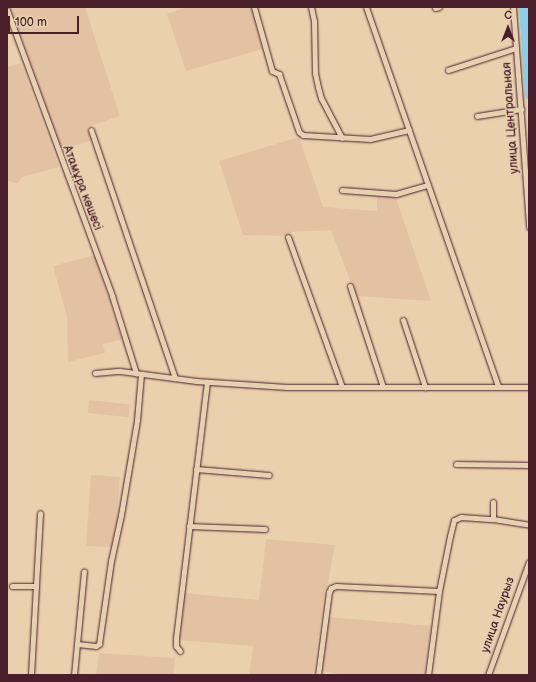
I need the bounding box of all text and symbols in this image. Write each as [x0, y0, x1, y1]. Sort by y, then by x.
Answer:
scale bar [10, 8, 81, 34]
north arrow [488, 8, 528, 48]
text: С [504, 9, 512, 22]
text: 100 m [15, 15, 47, 30]
street label: улица Центральная [500, 62, 522, 174]
street label: Атамұра көшесі [59, 144, 105, 232]
street label: улица Наурыз [478, 575, 518, 655]

